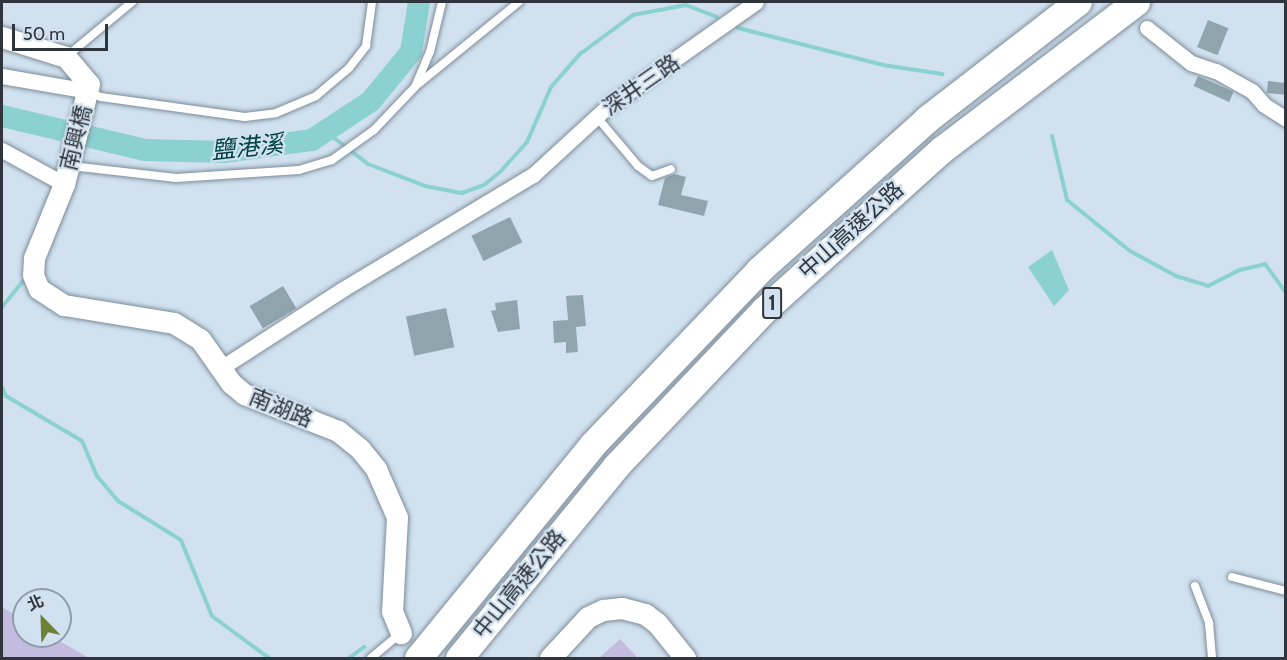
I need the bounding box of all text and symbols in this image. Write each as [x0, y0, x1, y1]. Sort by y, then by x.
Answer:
scale bar [15, 12, 111, 50]
text: 50 m [23, 23, 65, 45]
street label: 深井三路 [597, 49, 685, 121]
street label: 南興橋 [55, 103, 97, 173]
water label: 鹽港溪 [210, 129, 284, 165]
street label: 中山高速公路 [793, 176, 909, 284]
road number: 1 [762, 285, 782, 321]
street label: 南湖路 [245, 383, 317, 433]
street label: 中山高速公路 [467, 524, 571, 644]
north arrow [12, 588, 72, 648]
text: 北 [24, 591, 47, 615]

